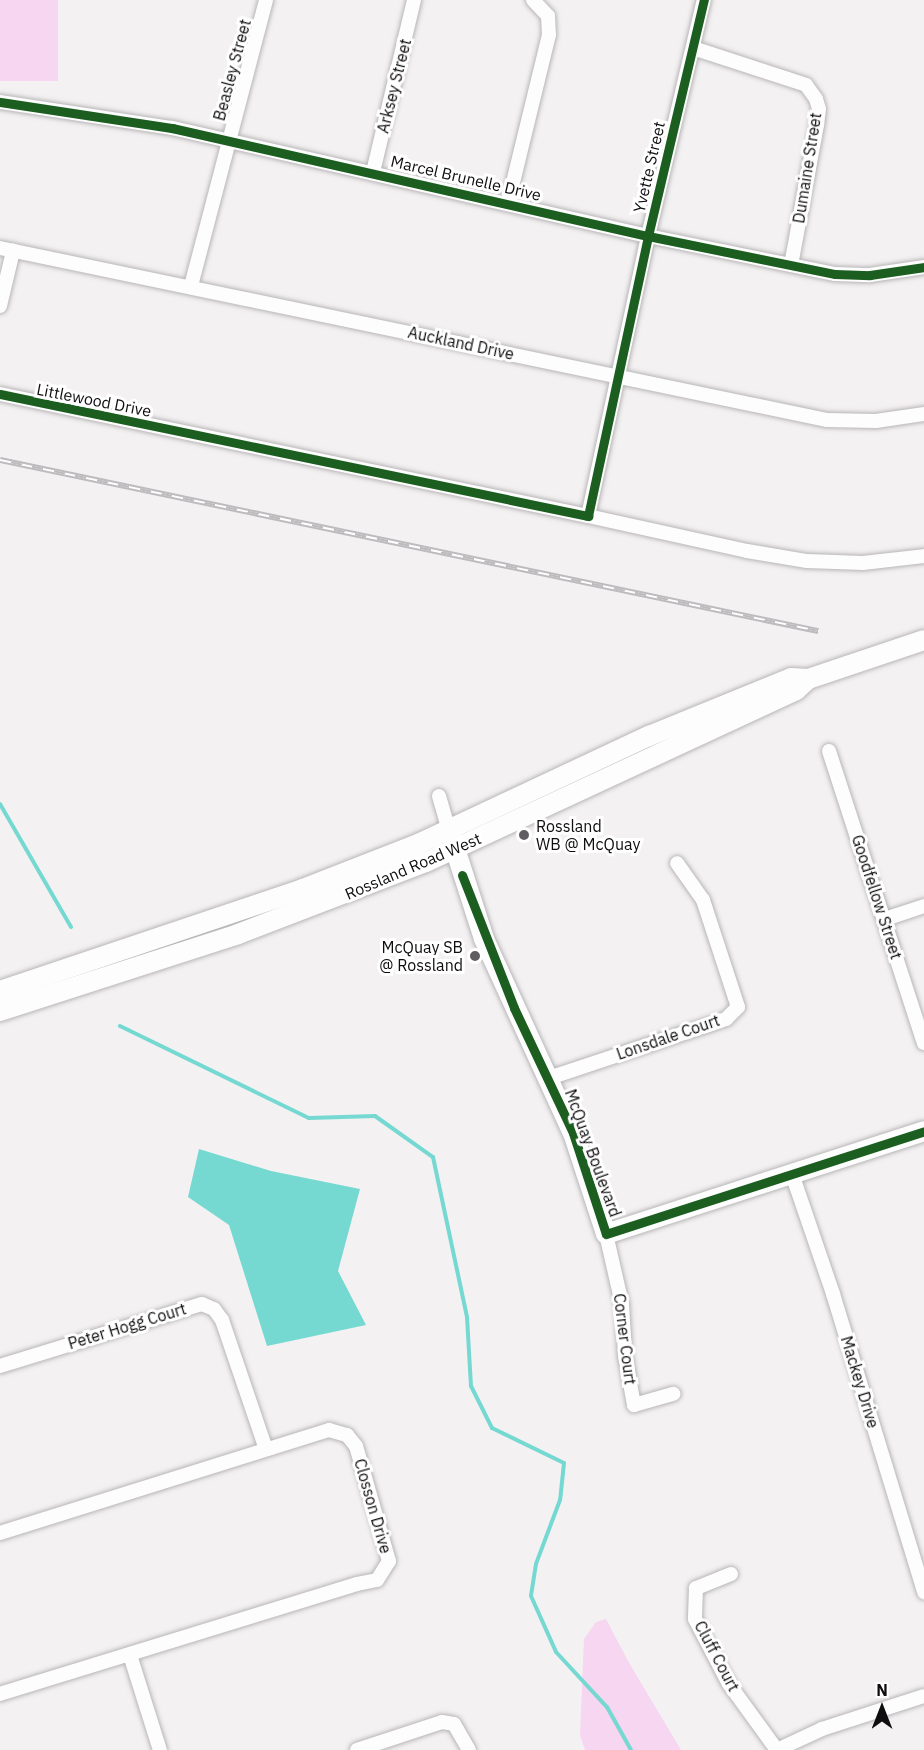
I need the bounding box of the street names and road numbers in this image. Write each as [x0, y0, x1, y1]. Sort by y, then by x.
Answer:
street label: Beasley Street [209, 17, 255, 123]
street label: Arksey Street [373, 37, 415, 135]
street label: Dumaine Street [789, 111, 825, 225]
street label: Yvette Street [629, 119, 669, 215]
street label: Marcel Brunelle Drive [389, 151, 543, 205]
street label: Auckland Drive [406, 322, 516, 364]
street label: Littlewood Drive [35, 379, 153, 421]
street label: Rossland Road West [342, 829, 484, 903]
street label: Goodfellow Street [848, 832, 906, 962]
street label: Lonsdale Court [614, 1010, 722, 1064]
street label: McQuay Boulevard [561, 1087, 625, 1219]
street label: Corner Court [610, 1292, 640, 1386]
street label: Peter Hogg Court [66, 1299, 188, 1353]
street label: Mackey Drive [837, 1334, 883, 1430]
street label: Closson Drive [350, 1456, 396, 1556]
street label: Cluff Court [690, 1617, 744, 1695]

